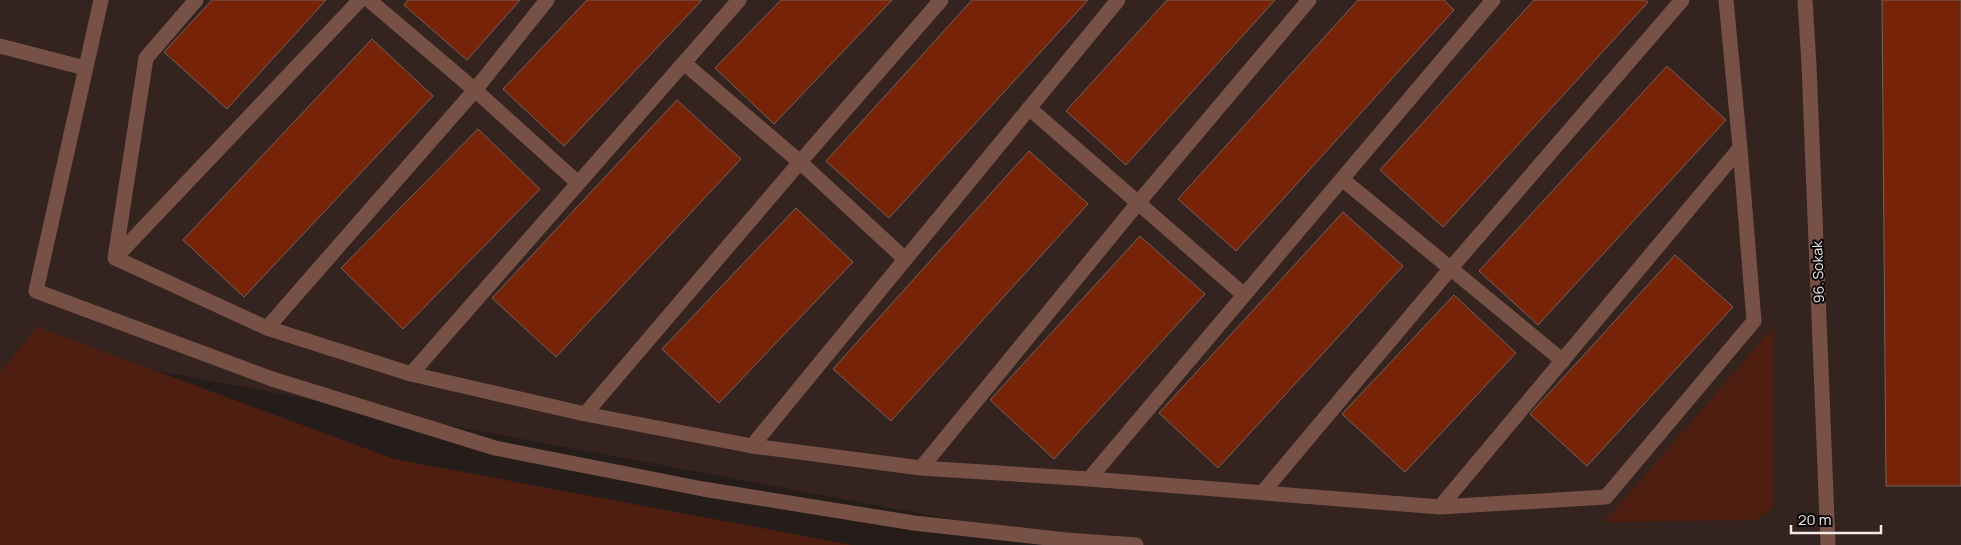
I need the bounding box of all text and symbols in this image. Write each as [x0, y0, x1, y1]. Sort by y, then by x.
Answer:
street label: 96. Sokak [1807, 240, 1828, 303]
scale bar [1791, 502, 1881, 534]
text: 20 m [1798, 509, 1831, 530]

